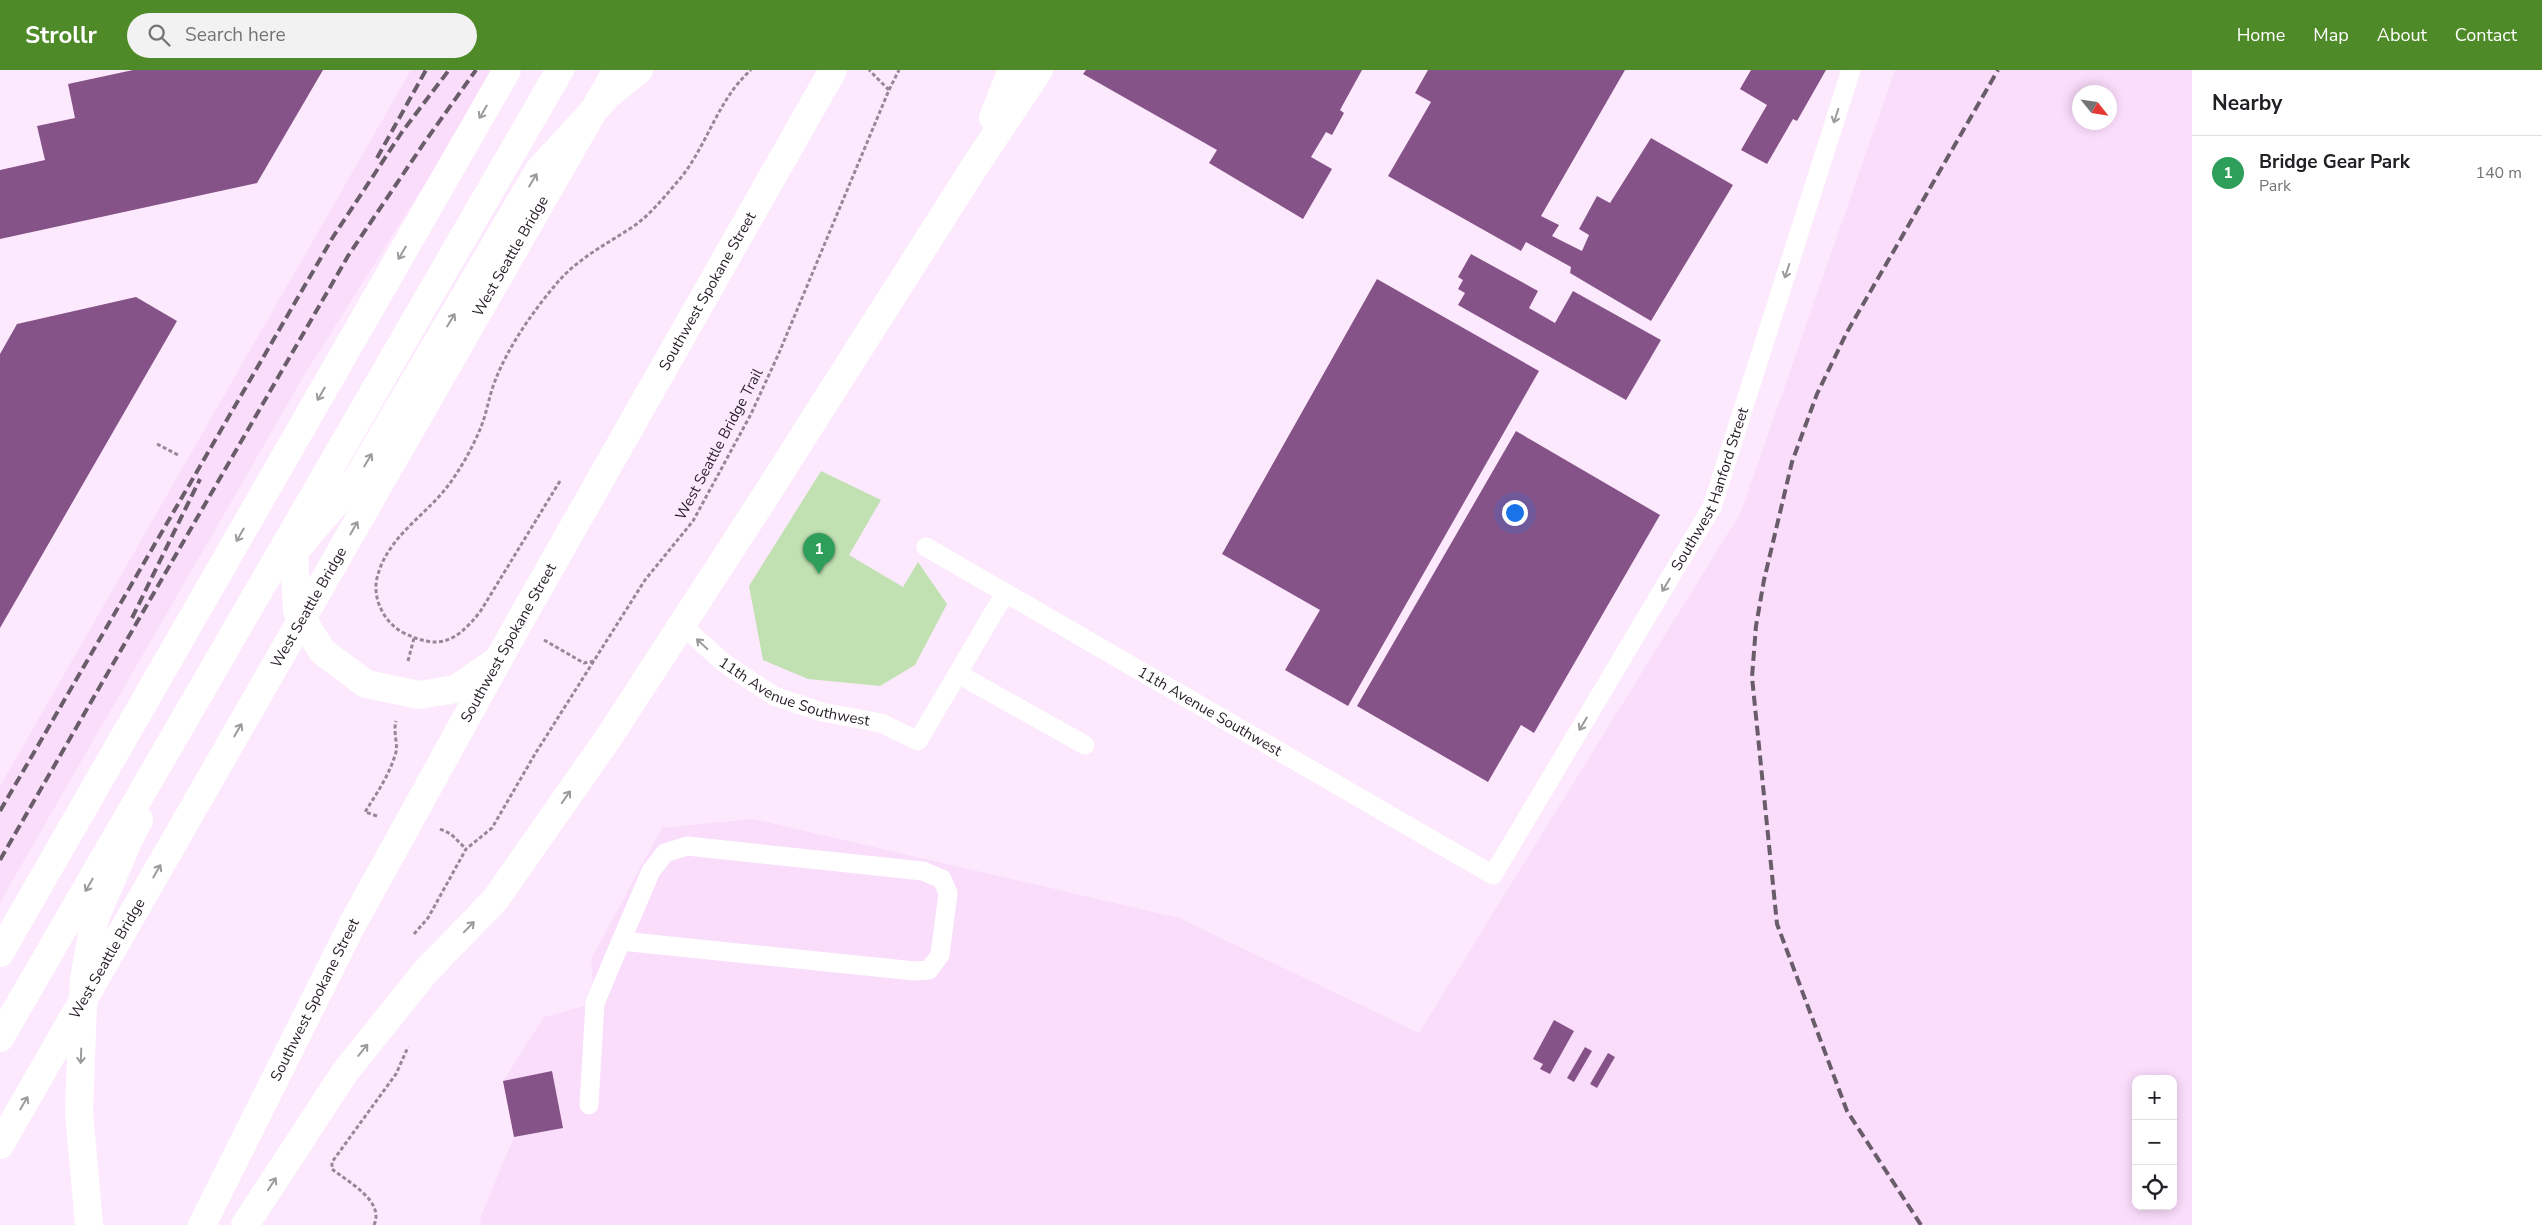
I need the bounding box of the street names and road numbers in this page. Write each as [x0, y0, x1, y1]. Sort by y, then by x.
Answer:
street label: West Seattle Bridge [468, 192, 553, 320]
street label: Southwest Spokane Street [654, 208, 761, 374]
street label: West Seattle Bridge Trail [671, 364, 768, 523]
street label: Southwest Hanford Street [1666, 404, 1753, 574]
street label: West Seattle Bridge [266, 543, 351, 671]
street label: Southwest Spokane Street [456, 559, 561, 726]
street label: 11th Avenue Southwest [715, 652, 872, 731]
street label: 11th Avenue Southwest [1134, 662, 1286, 761]
street label: West Seattle Bridge [64, 895, 150, 1023]
street label: Southwest Spokane Street [266, 914, 364, 1084]

